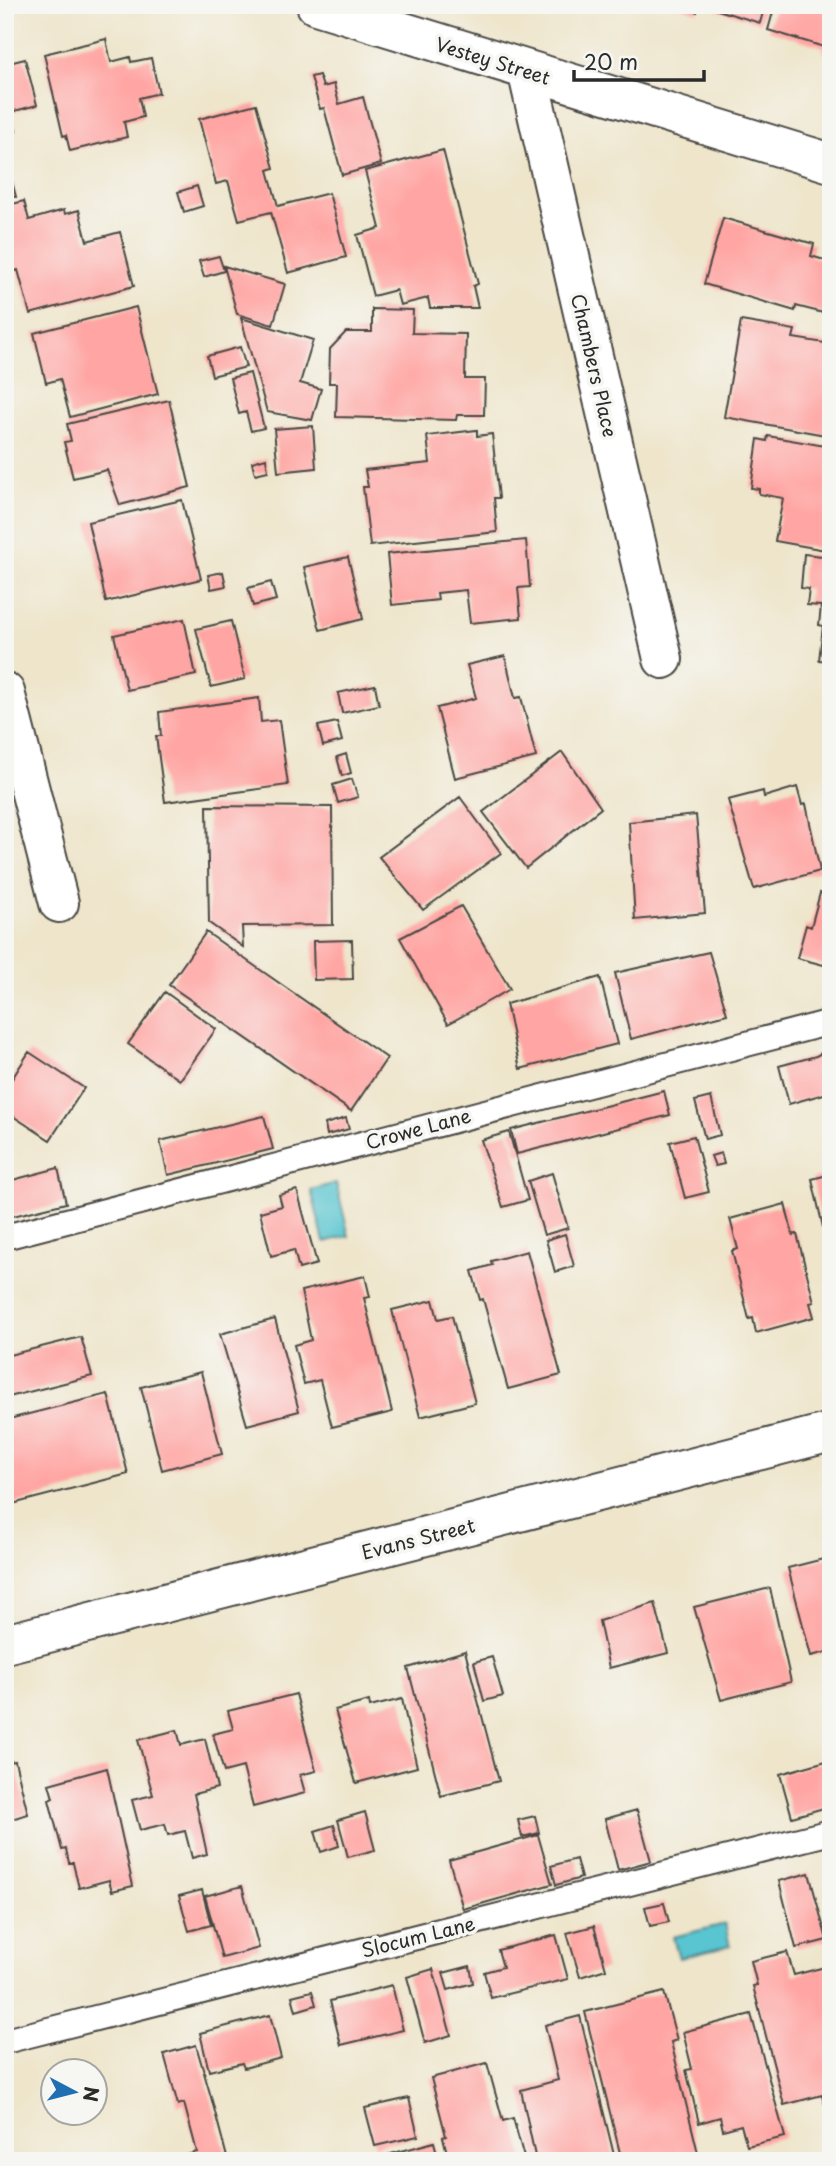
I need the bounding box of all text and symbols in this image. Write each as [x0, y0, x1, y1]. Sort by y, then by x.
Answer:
street label: Vestey Street [432, 29, 554, 91]
scale bar [574, 38, 703, 82]
text: 20 m [584, 45, 638, 77]
street label: Chambers Place [565, 291, 625, 439]
street label: Crowe Lane [362, 1101, 474, 1155]
street label: Evans Street [358, 1510, 478, 1566]
street label: Slocum Lane [358, 1908, 478, 1964]
north arrow [38, 2058, 108, 2128]
text: N [77, 2085, 107, 2103]

